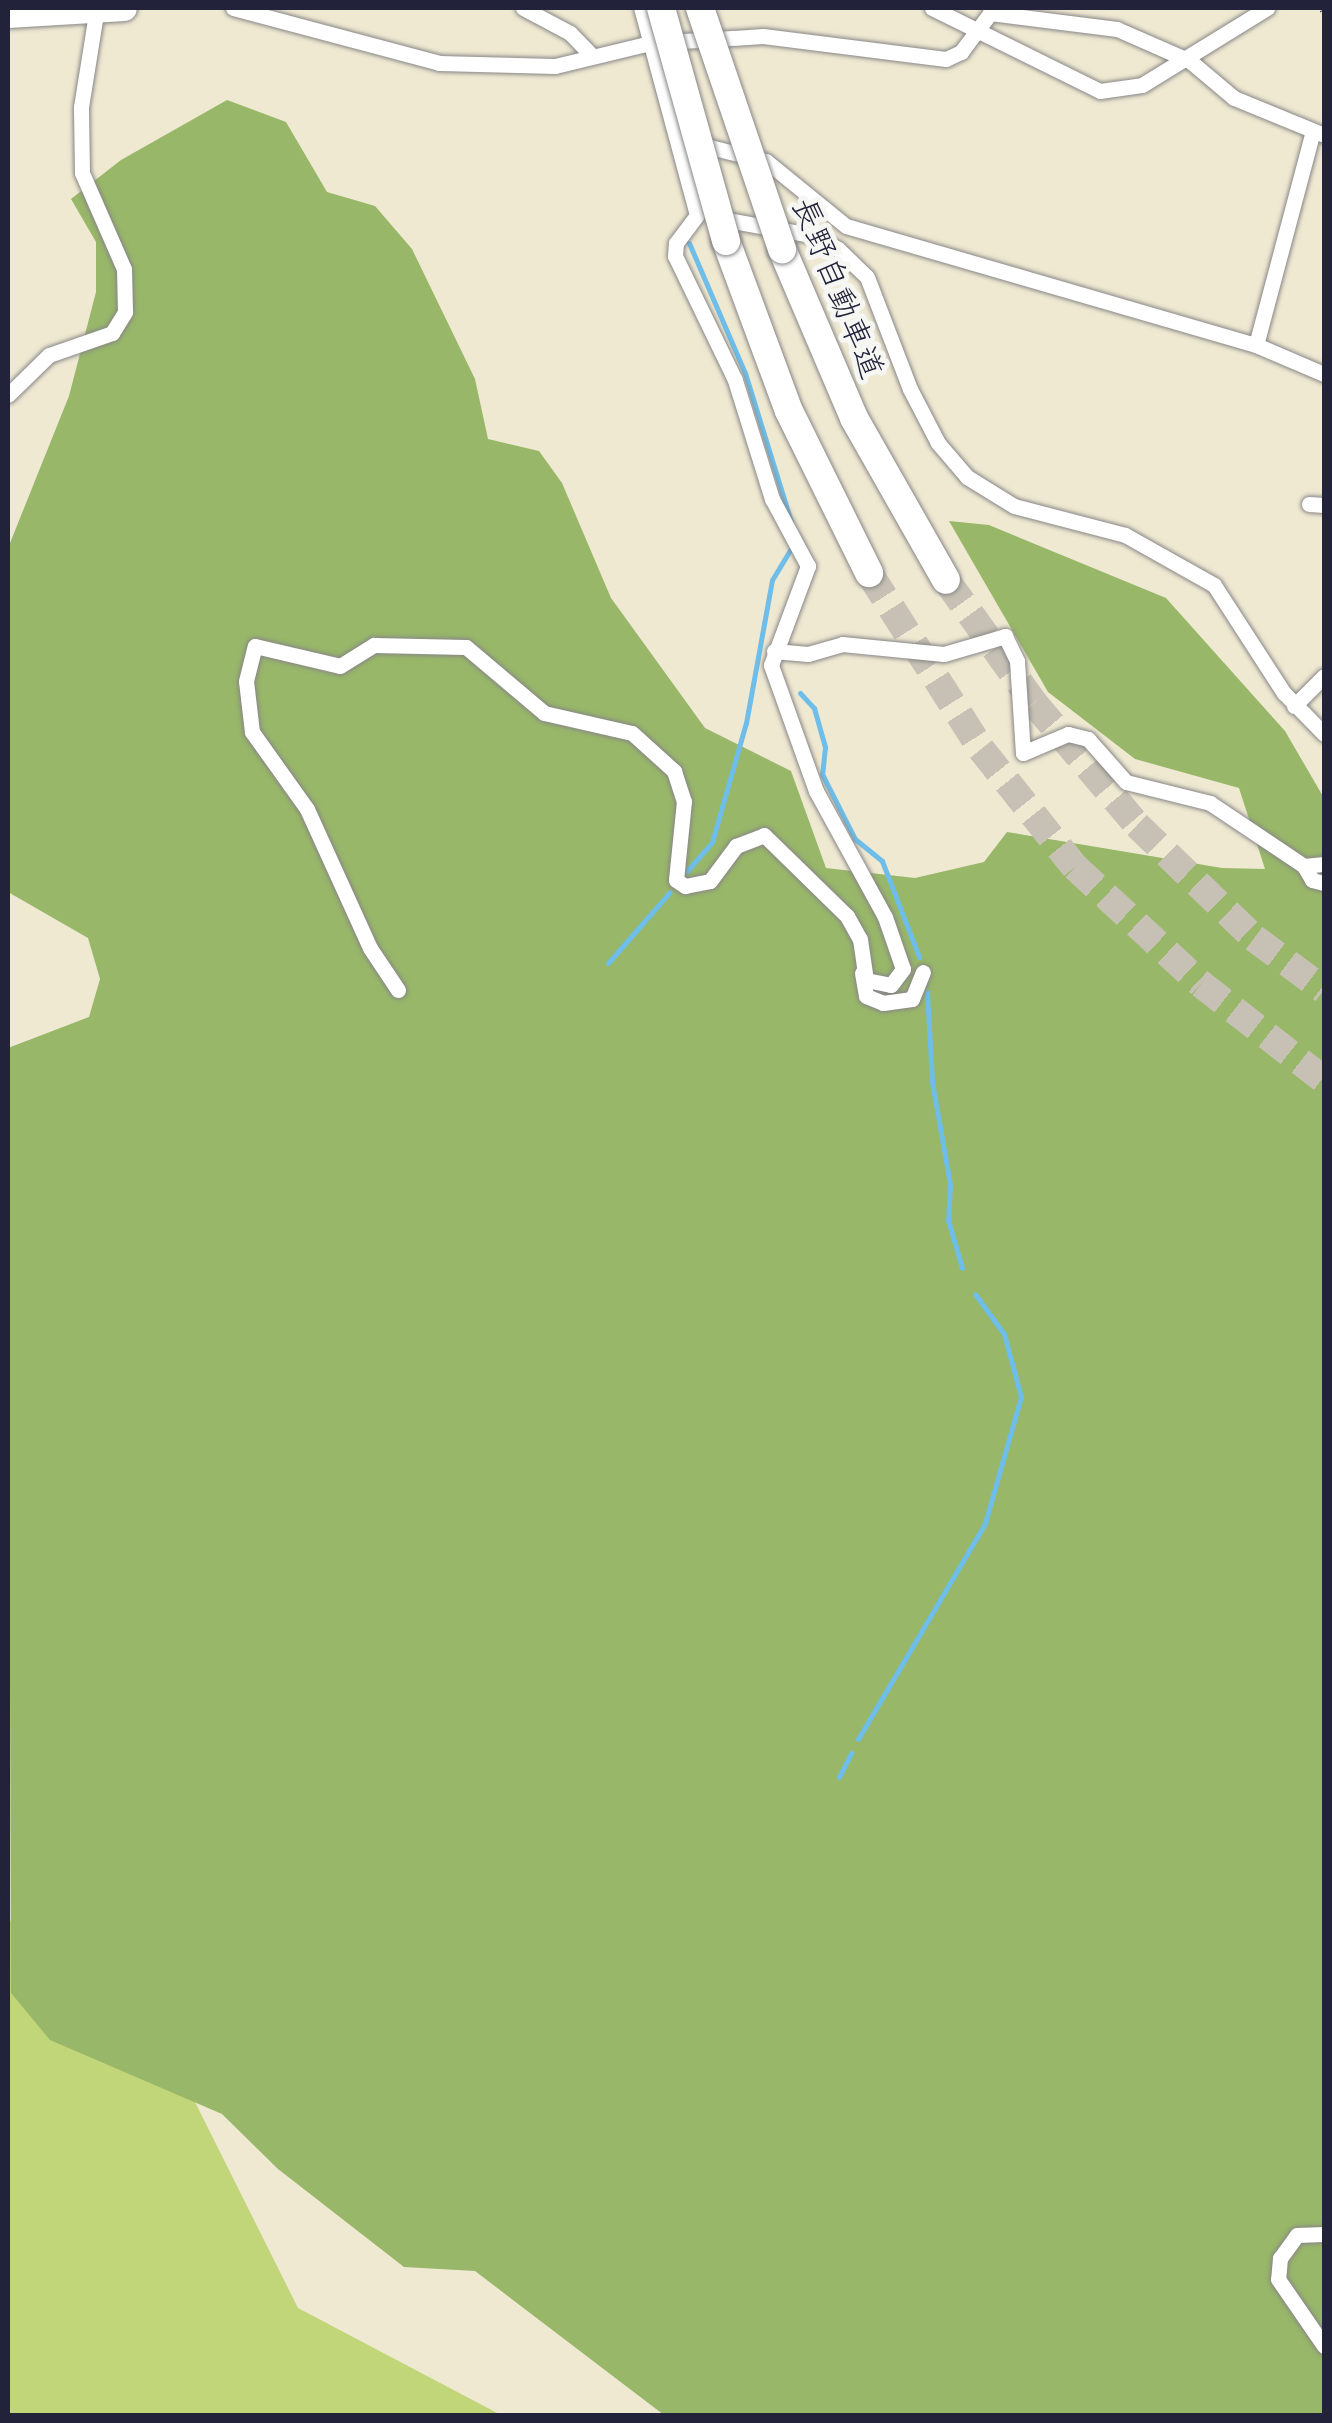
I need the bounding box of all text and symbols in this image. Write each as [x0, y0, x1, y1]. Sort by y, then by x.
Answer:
street label: 長野自動車道 [784, 192, 892, 384]

